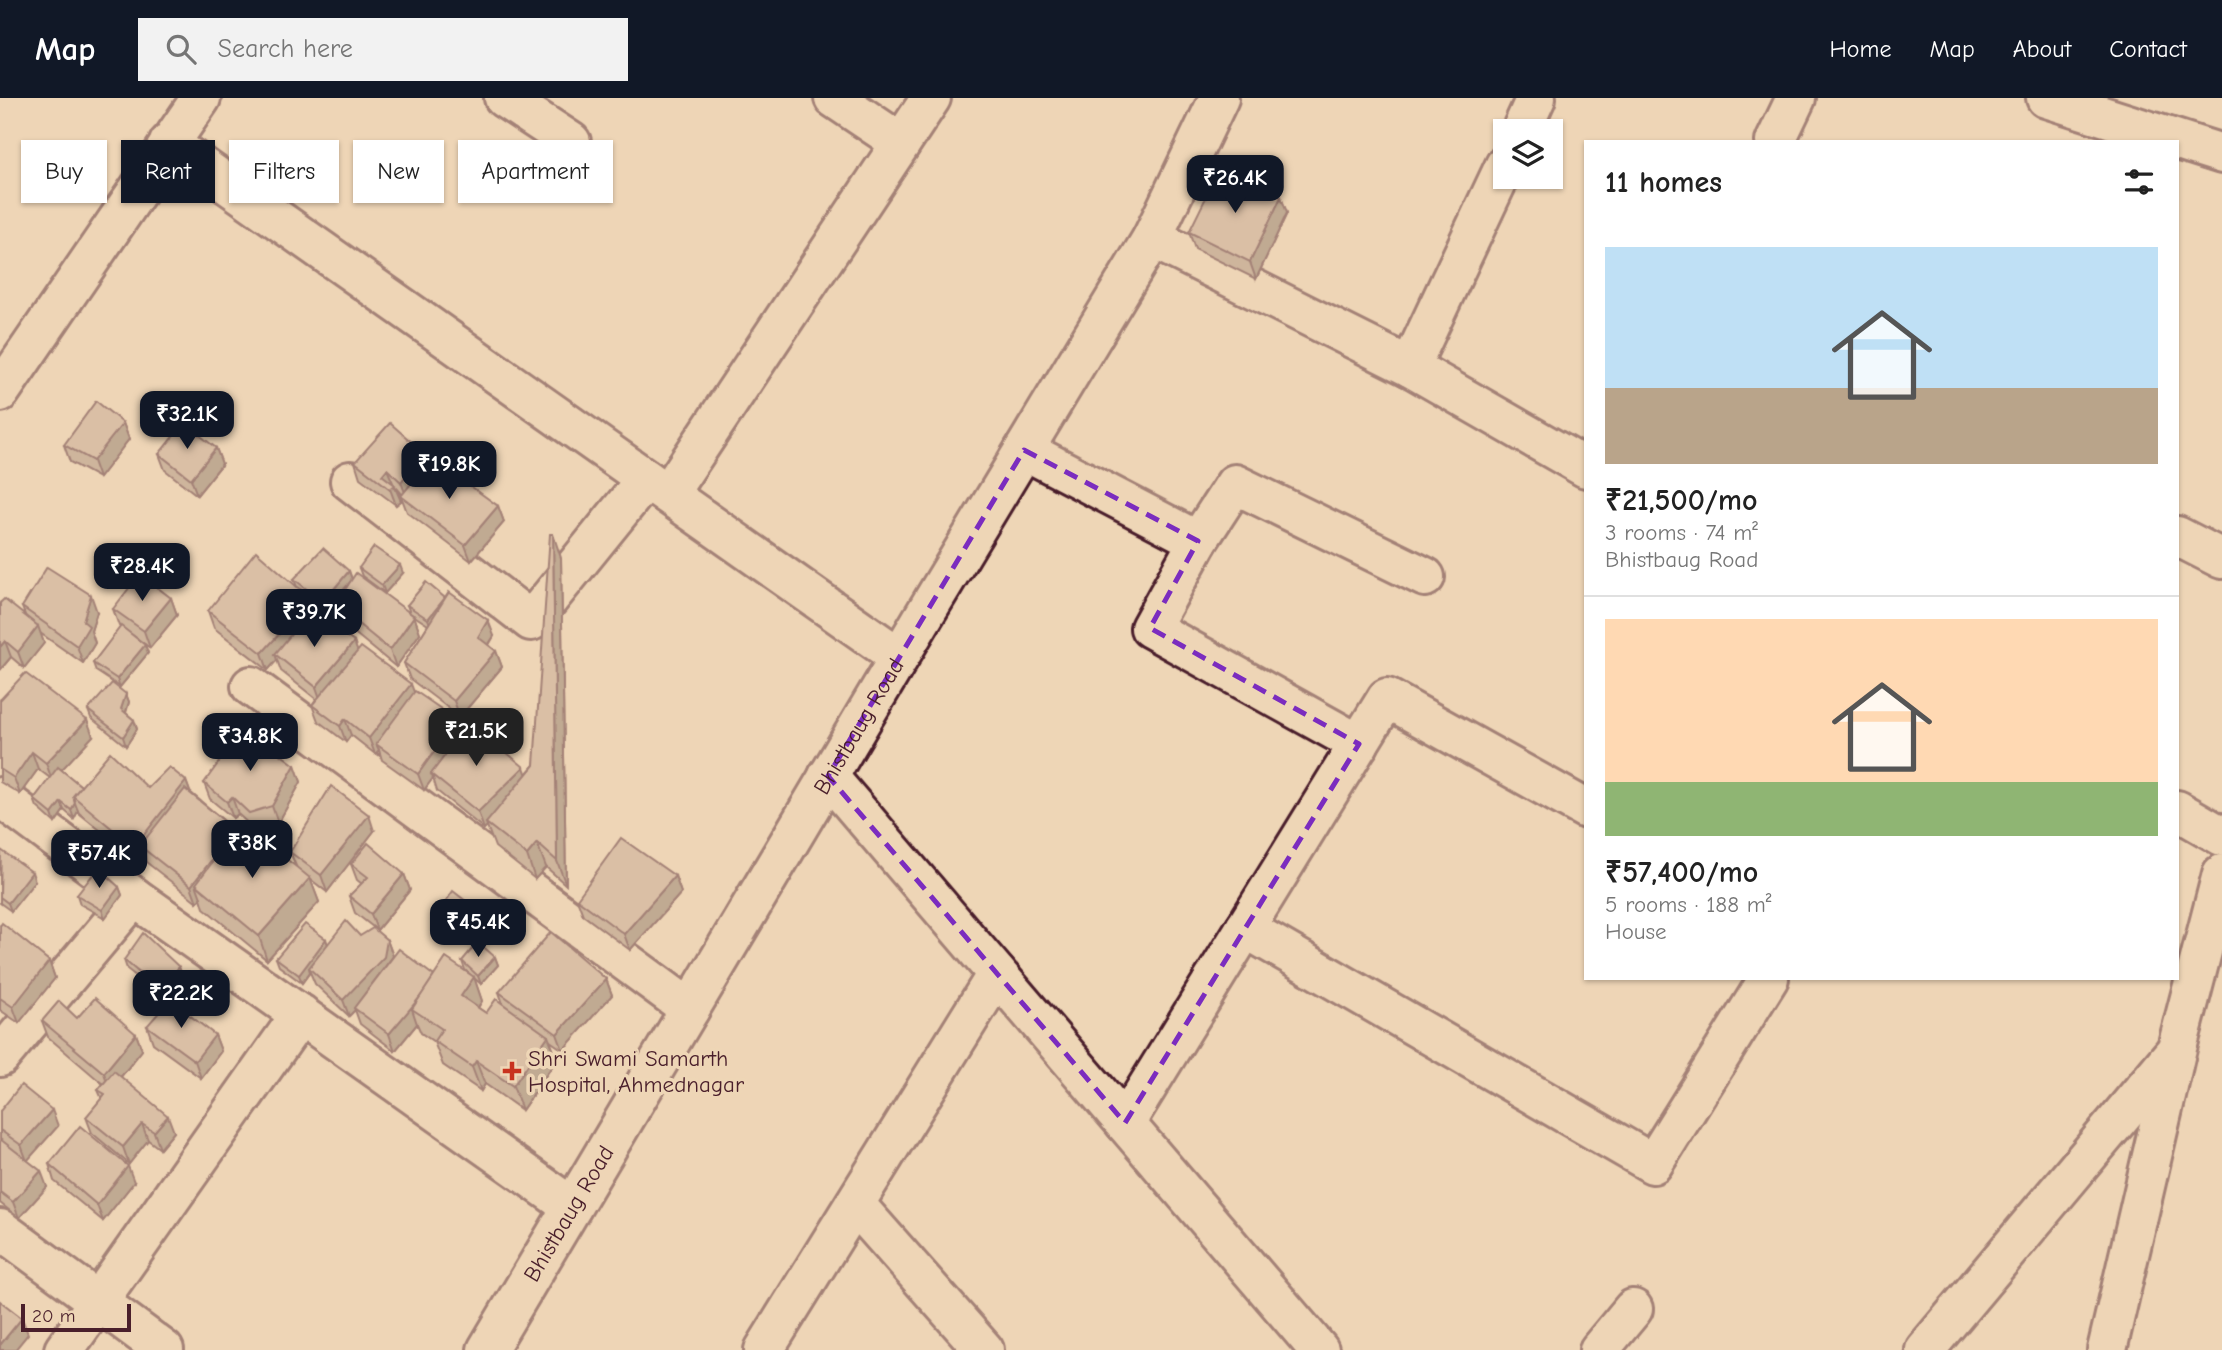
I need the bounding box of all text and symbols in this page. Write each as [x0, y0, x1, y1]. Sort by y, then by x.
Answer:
search box [138, 18, 628, 81]
text: Map [35, 30, 96, 68]
icon: search [162, 30, 200, 68]
text: Search here [218, 34, 353, 64]
text: Home [1830, 35, 1891, 63]
text: Map [1929, 35, 1975, 63]
text: About [2013, 35, 2071, 63]
text: Contact [2109, 35, 2187, 63]
map controls [1493, 119, 1563, 189]
button: layers [1493, 119, 1563, 189]
chip: Buy [21, 140, 107, 203]
chip: Rent [121, 140, 215, 203]
chip: Filters [229, 140, 339, 203]
chip: New [353, 140, 444, 203]
chip: Apartment [458, 140, 613, 203]
pin: ₹26.4K [1178, 156, 1292, 215]
icon: filters [2120, 163, 2158, 201]
text: ₹26.4K [1203, 164, 1267, 191]
text: 11 homes [1605, 165, 1722, 200]
icon: home [1819, 292, 1945, 418]
pin: ₹32.1K [130, 392, 244, 451]
text: ₹32.1K [156, 400, 218, 427]
pin: ₹19.8K [392, 442, 506, 501]
text: ₹19.8K [417, 450, 481, 477]
text: ₹21,500/mo [1605, 483, 1757, 518]
text: 3 rooms · 74 m² [1605, 519, 1758, 546]
pin: ₹28.4K [85, 544, 199, 603]
text: Bhistbaug Road [1605, 546, 1758, 573]
text: ₹28.4K [110, 552, 174, 579]
pin: ₹39.7K [257, 589, 371, 649]
text: ₹39.7K [282, 598, 346, 625]
street label: Bhistbaug Road [808, 654, 910, 799]
icon: home [1819, 664, 1945, 790]
pin: ₹21.5K [419, 708, 533, 768]
pin: ₹34.8K [193, 714, 307, 773]
text: ₹21.5K [445, 717, 507, 744]
text: ₹34.8K [218, 722, 282, 749]
pin: ₹38K [211, 820, 293, 880]
text: ₹38K [227, 829, 277, 856]
pin: ₹57.4K [42, 830, 156, 890]
text: ₹57.4K [67, 839, 131, 866]
text: ₹57,400/mo [1605, 855, 1758, 890]
text: 5 rooms · 188 m² [1605, 891, 1771, 918]
pin: ₹45.4K [421, 900, 535, 959]
text: ₹45.4K [446, 908, 510, 935]
text: House [1605, 918, 1667, 945]
pin: ₹22.2K [124, 970, 238, 1030]
text: ₹22.2K [149, 979, 213, 1006]
place label: Shri Swami Samarth Hospital, Ahmednagar [528, 1045, 745, 1098]
marker: Shri Swami Samarth Hospital, Ahmednagar [502, 1061, 522, 1081]
street label: Bhistbaug Road [518, 1141, 620, 1286]
scale bar [21, 1301, 131, 1333]
text: 20 m [32, 1305, 76, 1327]

